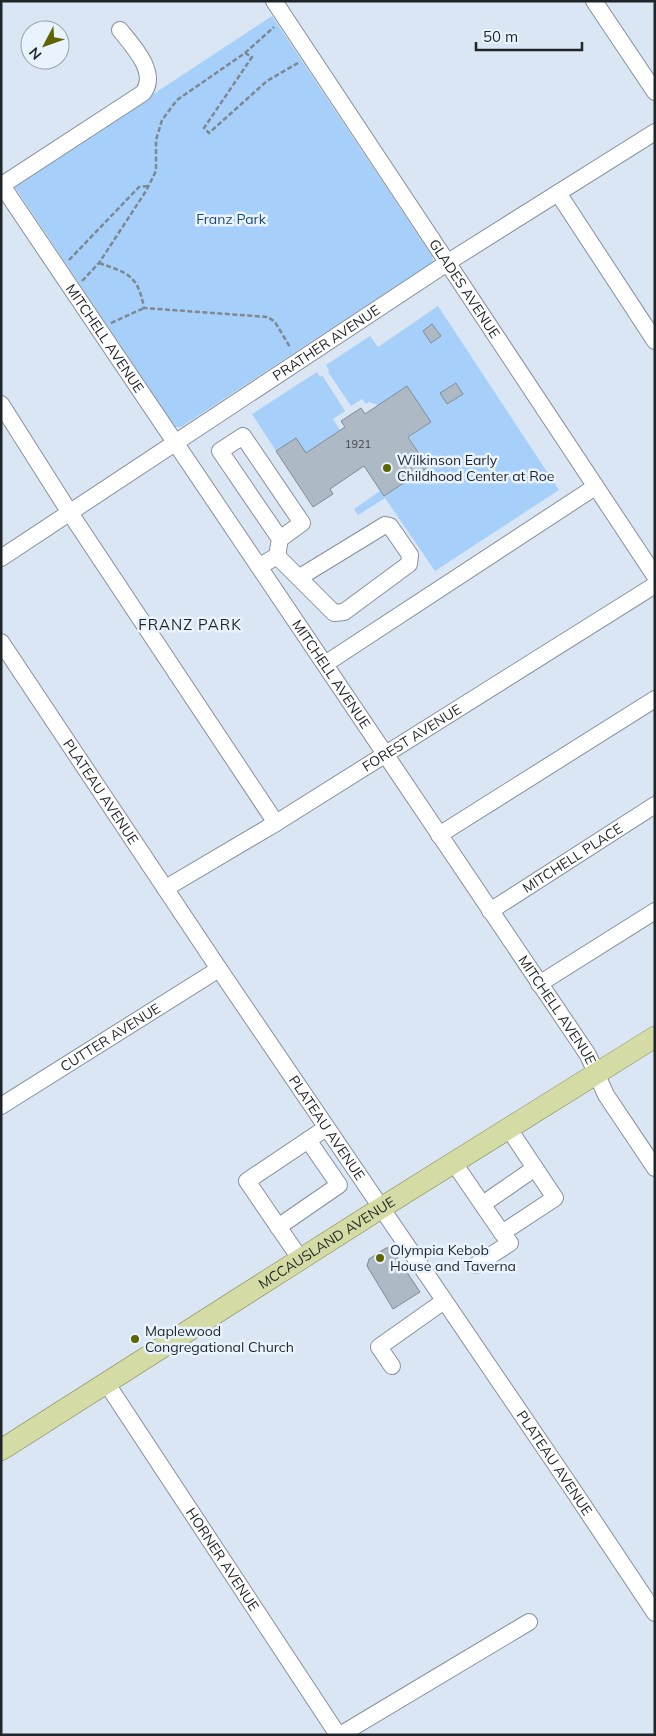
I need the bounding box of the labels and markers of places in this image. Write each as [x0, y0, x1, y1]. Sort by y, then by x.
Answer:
place label: Wilkinson Early Childhood Center at Roe [397, 451, 554, 485]
marker: Wilkinson Early Childhood Center at Roe [381, 462, 393, 474]
place label: Olympia Kebob House and Taverna [390, 1241, 516, 1275]
marker: Olympia Kebob House and Taverna [374, 1252, 386, 1264]
place label: Maplewood Congregational Church [145, 1322, 294, 1356]
marker: Maplewood Congregational Church [129, 1333, 141, 1345]

